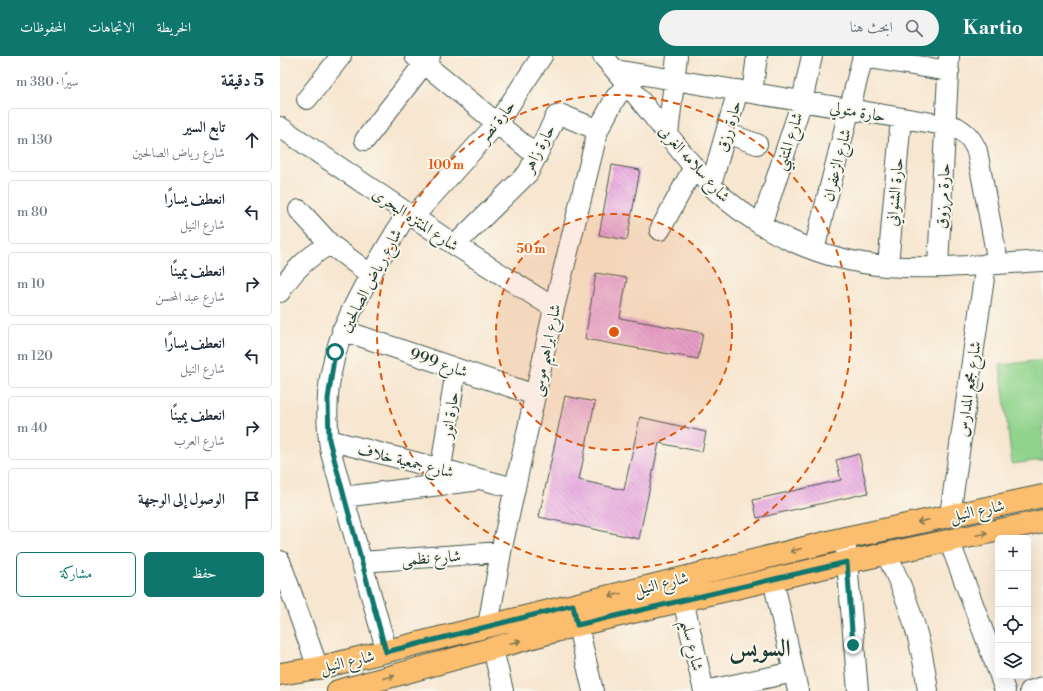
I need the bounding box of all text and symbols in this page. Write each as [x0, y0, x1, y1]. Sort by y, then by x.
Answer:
search box [659, 10, 939, 46]
text: Kartio [963, 16, 1023, 40]
icon: search [903, 17, 925, 39]
text: ابحث هنا [850, 18, 893, 37]
text: المحفوظات [20, 19, 66, 37]
text: الاتجاهات [88, 19, 135, 37]
text: الخريطة [157, 19, 191, 37]
text: 5 دقيقة [221, 70, 264, 92]
text: سيرًا · 380 m [16, 74, 79, 90]
street label: حارة نصر [473, 96, 520, 149]
street label: حارة متولي [828, 97, 887, 129]
street label: حارة رزق [712, 98, 746, 154]
street label: شارع المتنبي [770, 110, 812, 174]
text: تابع السير [183, 118, 225, 137]
street label: حارة زاهر [517, 121, 560, 178]
street label: شارع سلامه الغربى [652, 121, 734, 209]
street label: شارع الزعفران [818, 127, 859, 205]
icon: ahead [241, 129, 263, 151]
text: 130 m [17, 132, 52, 148]
text: شارع رياض الصالحين [132, 145, 225, 161]
street label: حارة الشنواني [882, 157, 910, 227]
text: 100 m [428, 158, 464, 173]
street label: حارة مرزوق [931, 163, 956, 229]
street label: شارع المنتزه البحرى [367, 184, 462, 259]
text: انعطف يسارًا [164, 190, 225, 209]
icon: left [241, 201, 263, 223]
text: 80 m [17, 204, 48, 220]
text: شارع النيل [180, 217, 225, 233]
street label: شارع رياض الصالحين [335, 225, 409, 337]
text: 50 m [516, 242, 546, 257]
text: انعطف يمينًا [170, 262, 225, 281]
icon: right [241, 273, 263, 295]
text: 10 m [17, 276, 45, 292]
text: شارع عبد المحسن [155, 289, 225, 305]
street label: شارع ابراهيم موسى [526, 302, 571, 400]
centre of rings [607, 325, 621, 339]
text: انعطف يسارًا [164, 334, 225, 353]
street label: شارع مجمع المدارس [952, 340, 991, 439]
route start [326, 343, 344, 361]
street label: شارع 999 [406, 344, 470, 385]
icon: left [241, 345, 263, 367]
text: 120 m [17, 348, 53, 364]
text: شارع النيل [180, 361, 225, 377]
street label: حارة انور [436, 390, 464, 442]
text: انعطف يمينًا [170, 406, 225, 425]
icon: right [241, 417, 263, 439]
text: 40 m [17, 420, 47, 436]
text: شارع العرب [173, 433, 225, 449]
street label: شارع جمعية خلاف [355, 439, 456, 485]
icon: arrive [241, 489, 263, 511]
text: الوصول إلى الوجهة [138, 490, 225, 509]
street label: شارع النيل [948, 495, 1007, 529]
one-way arrow [916, 518, 929, 526]
one-way arrow [975, 529, 988, 537]
map controls [995, 535, 1031, 679]
button: + [995, 535, 1031, 571]
street label: شارع نظمى [401, 546, 462, 573]
one-way arrow [790, 547, 803, 554]
button: مشاركة [16, 552, 136, 597]
button: حفظ [144, 552, 264, 597]
street label: شارع النيل [632, 568, 691, 603]
button: − [995, 571, 1031, 607]
one-way arrow [609, 591, 622, 599]
button: locate [995, 607, 1031, 643]
street label: شارع سليم [671, 618, 708, 674]
district label: السويس [729, 634, 791, 664]
route end [844, 636, 862, 654]
one-way arrow [508, 638, 521, 646]
button: layers [995, 643, 1031, 679]
street label: شارع النيل [318, 646, 377, 681]
one-way arrow [383, 673, 396, 680]

